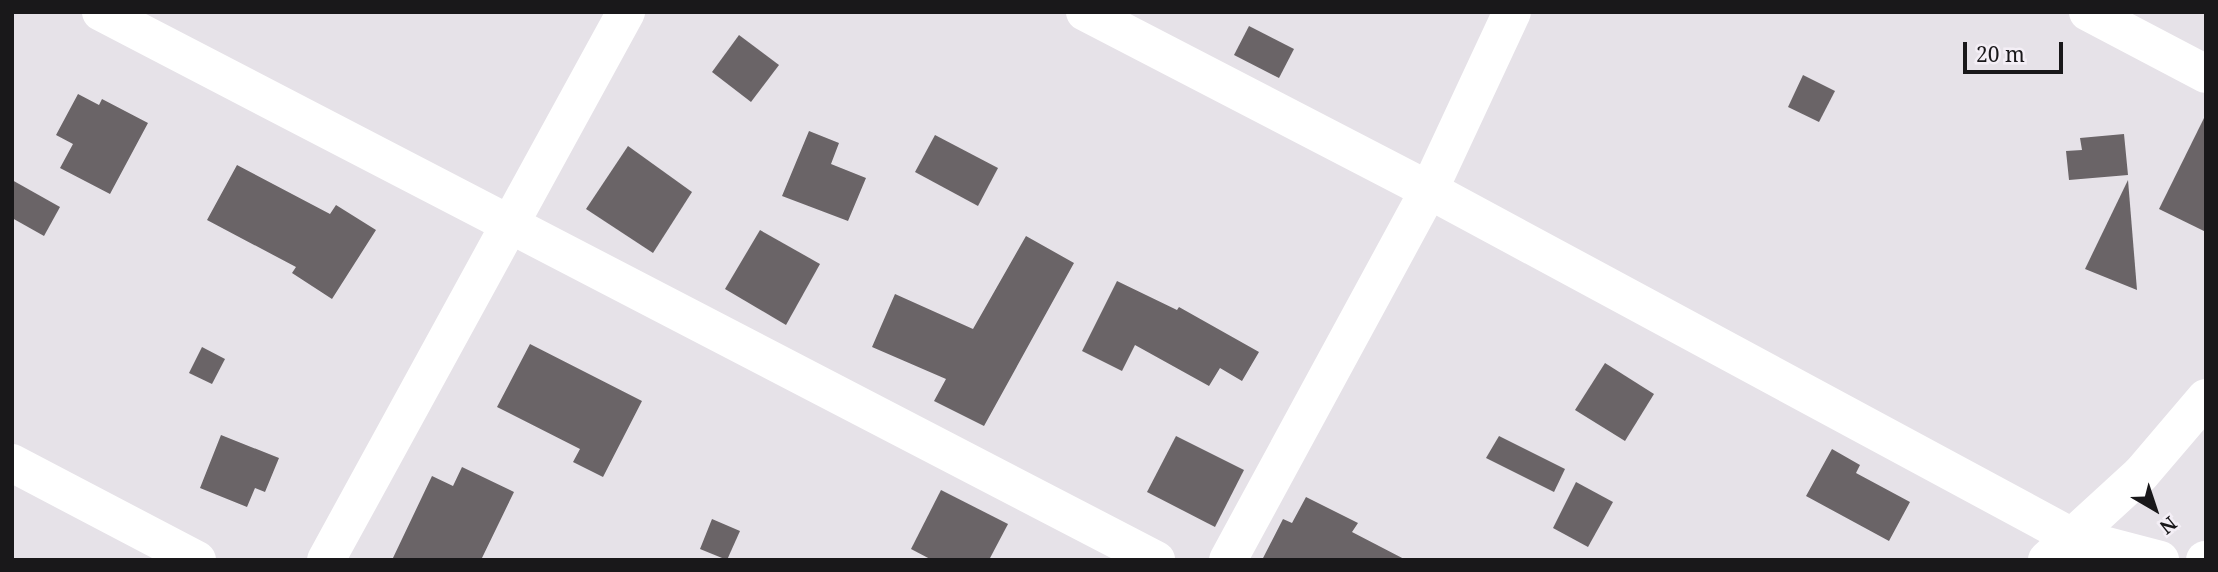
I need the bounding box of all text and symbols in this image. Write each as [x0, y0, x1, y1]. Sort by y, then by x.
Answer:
scale bar [1966, 28, 2066, 72]
text: 20 m [1976, 40, 2025, 68]
north arrow [2120, 474, 2190, 544]
text: N [2154, 510, 2182, 540]

